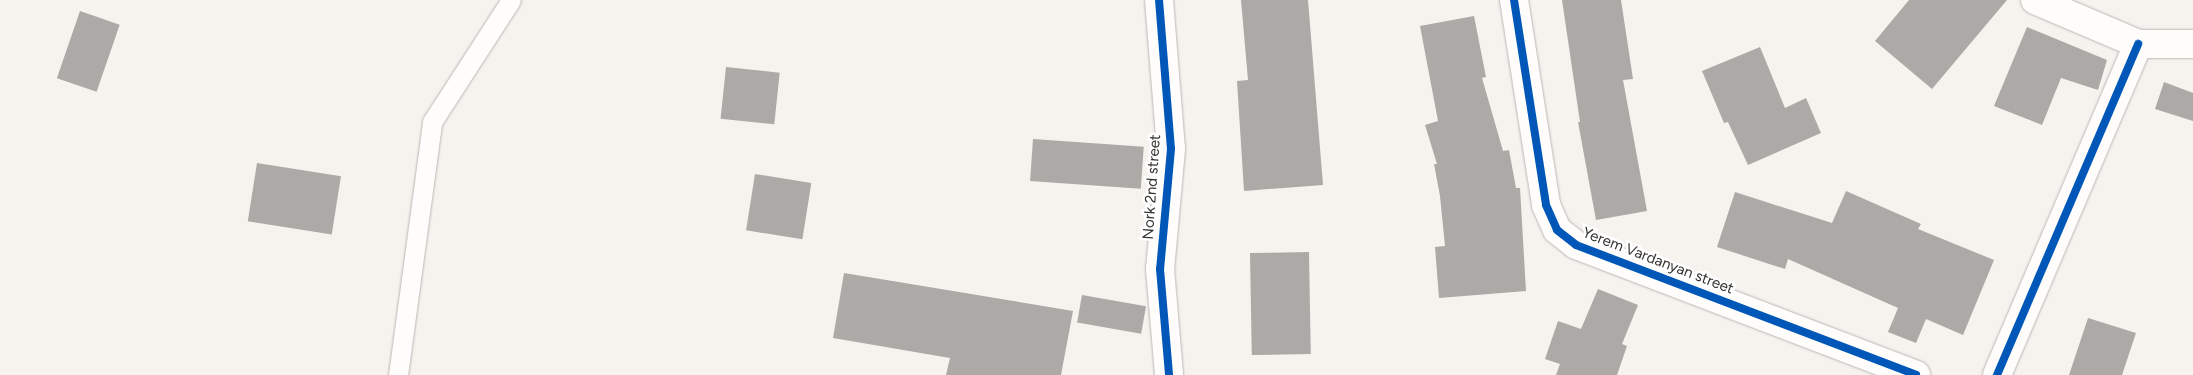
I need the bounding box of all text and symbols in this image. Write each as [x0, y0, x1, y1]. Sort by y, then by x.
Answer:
street label: Nork 2nd street [1139, 134, 1165, 240]
street label: Yerem Vardanyan street [1580, 224, 1736, 298]

